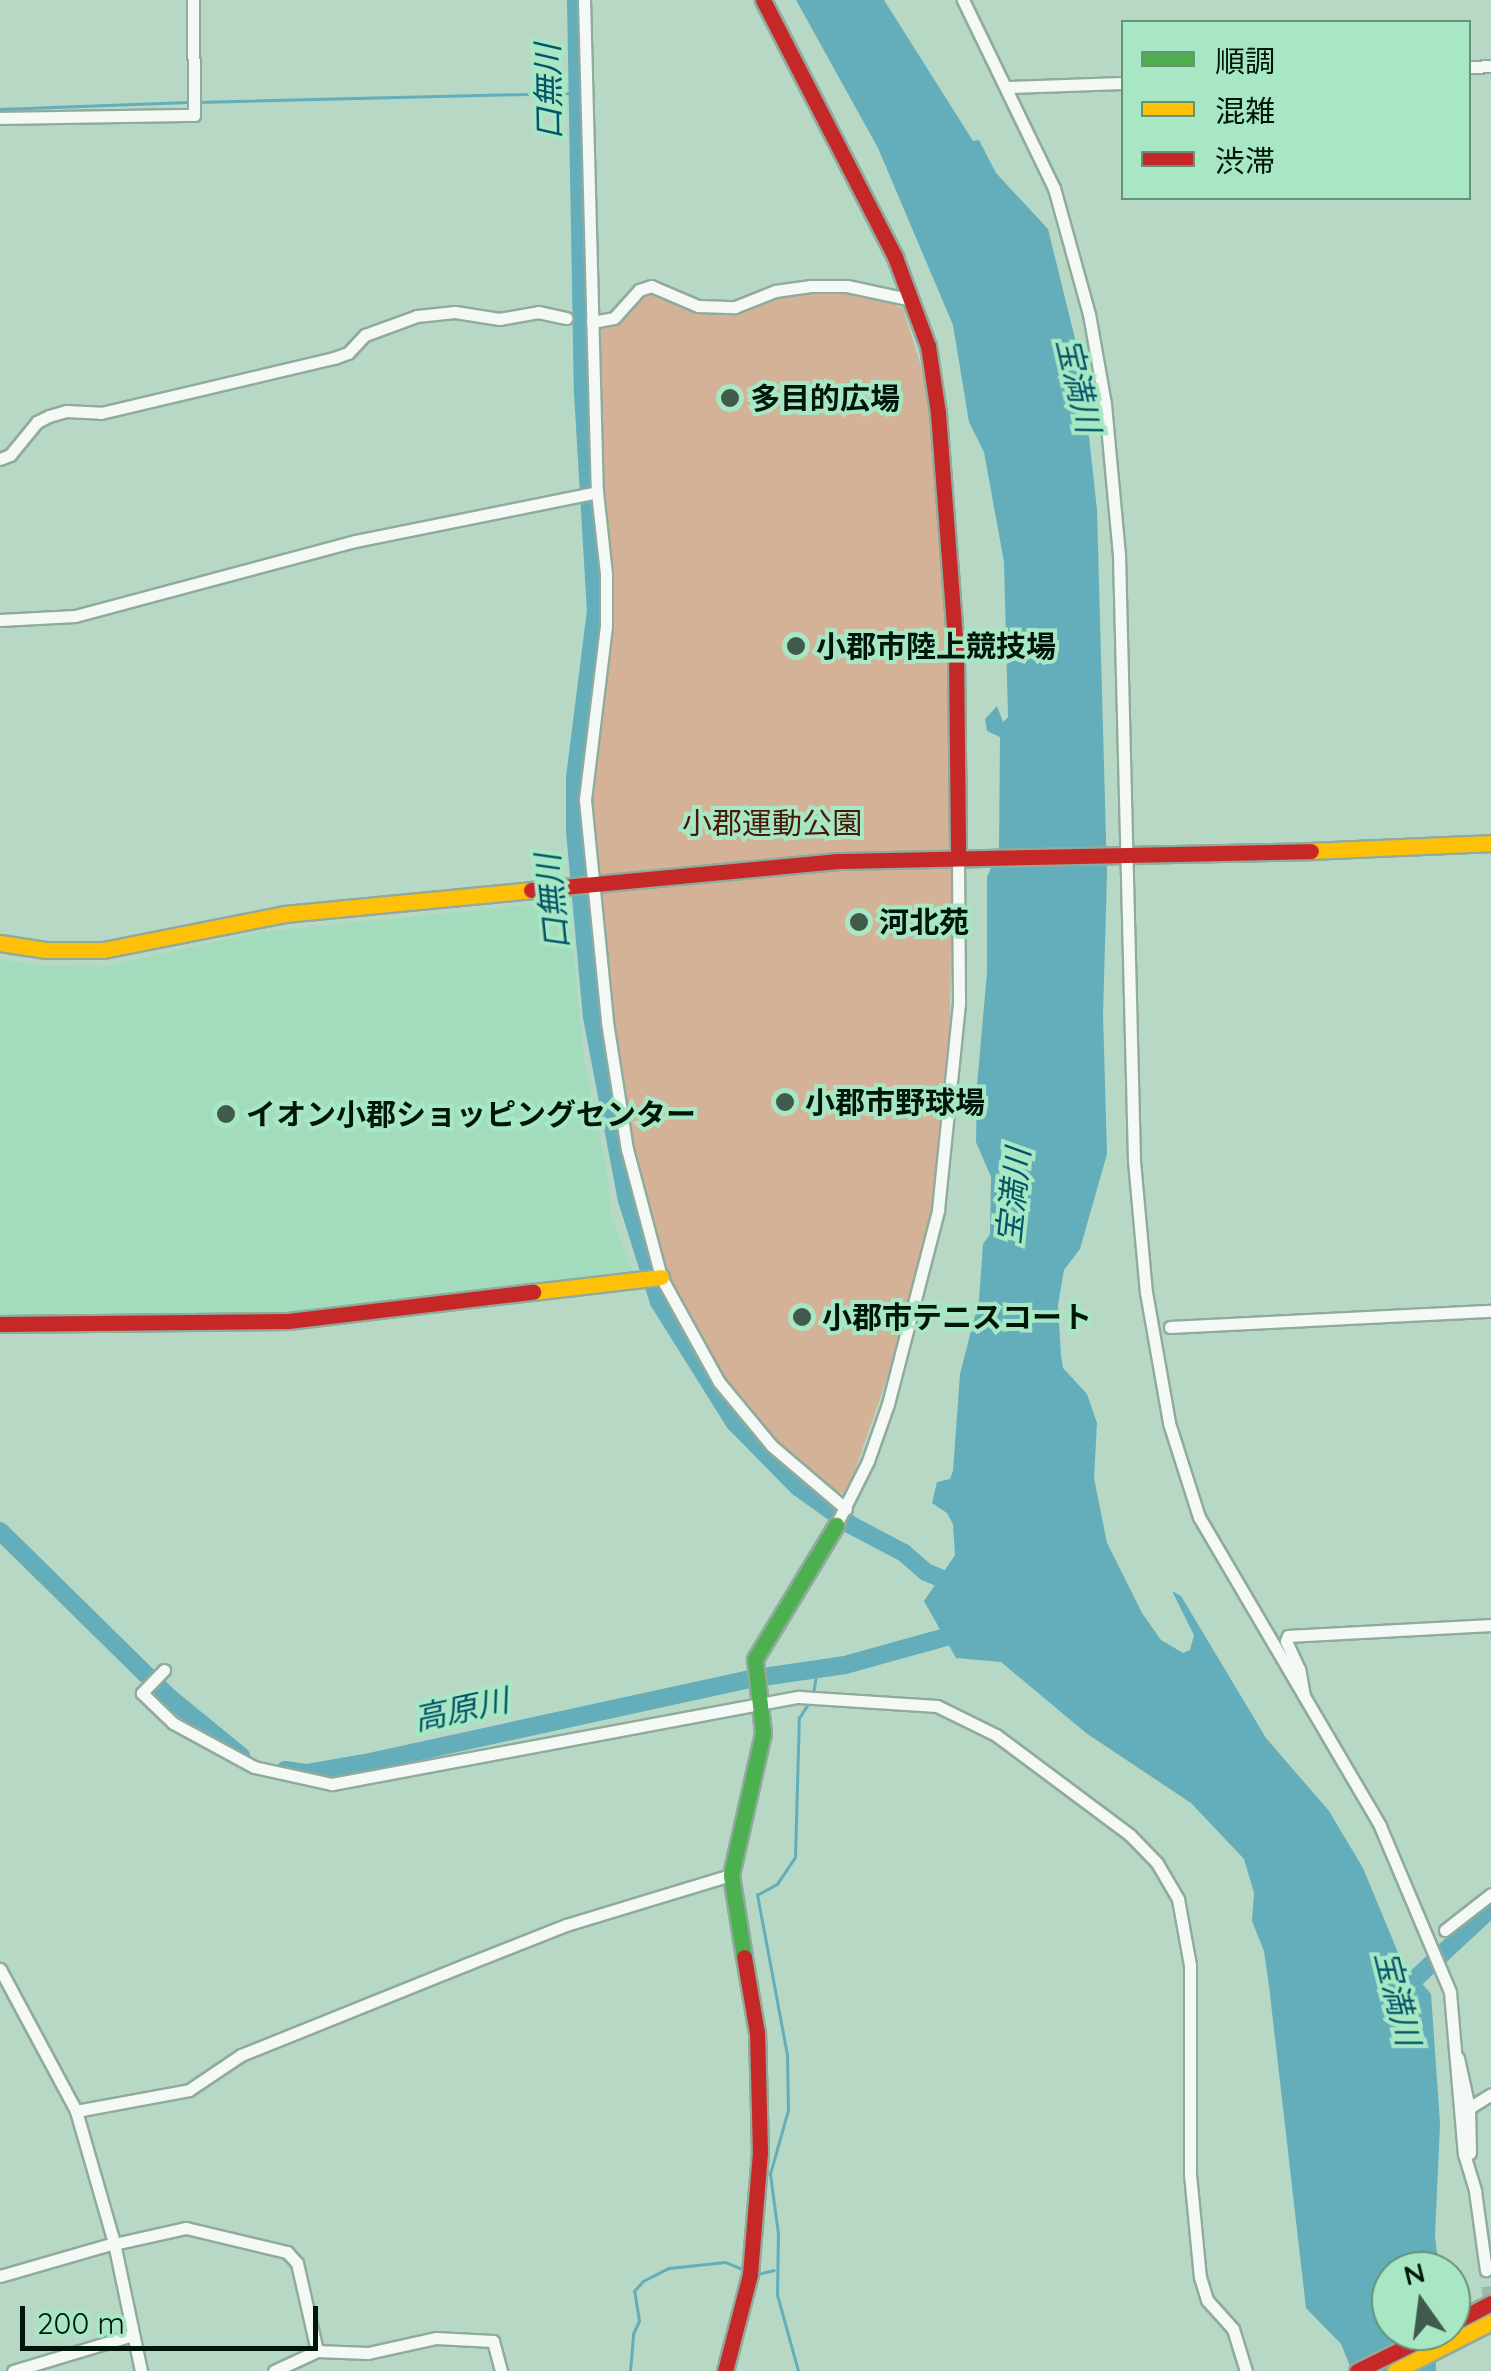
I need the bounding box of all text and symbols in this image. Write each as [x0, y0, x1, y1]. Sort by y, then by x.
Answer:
legend [1121, 20, 1471, 200]
text: 順調 [1215, 42, 1275, 80]
water label: 口無川 [528, 44, 568, 140]
text: 混雑 [1215, 92, 1275, 130]
text: 渋滞 [1215, 142, 1275, 180]
water label: 宝満川 [1049, 334, 1109, 436]
place label: 多目的広場 [750, 380, 900, 416]
marker: 多目的広場 [719, 387, 741, 409]
place label: 小郡市陸上競技場 [816, 628, 1056, 664]
marker: 小郡市陸上競技場 [785, 635, 807, 657]
park label: 小郡運動公園 [682, 805, 862, 841]
water label: 口無川 [528, 852, 576, 952]
place label: 河北苑 [879, 904, 969, 940]
marker: 河北苑 [848, 911, 870, 933]
place label: 小郡市野球場 [805, 1084, 985, 1120]
marker: 小郡市野球場 [774, 1091, 796, 1113]
place label: イオン小郡ショッピングセンター [246, 1096, 696, 1132]
marker: イオン小郡ショッピングセンター [215, 1103, 237, 1125]
water label: 宝満川 [989, 1146, 1037, 1246]
place label: 小郡市テニスコート [822, 1299, 1092, 1335]
marker: 小郡市テニスコート [791, 1306, 813, 1328]
water label: 高原川 [410, 1680, 512, 1738]
water label: 宝満川 [1368, 1947, 1428, 2049]
north arrow [1371, 2251, 1471, 2351]
text: N [1400, 2254, 1428, 2293]
scale bar [25, 2286, 322, 2348]
text: 200 m [37, 2304, 125, 2342]

